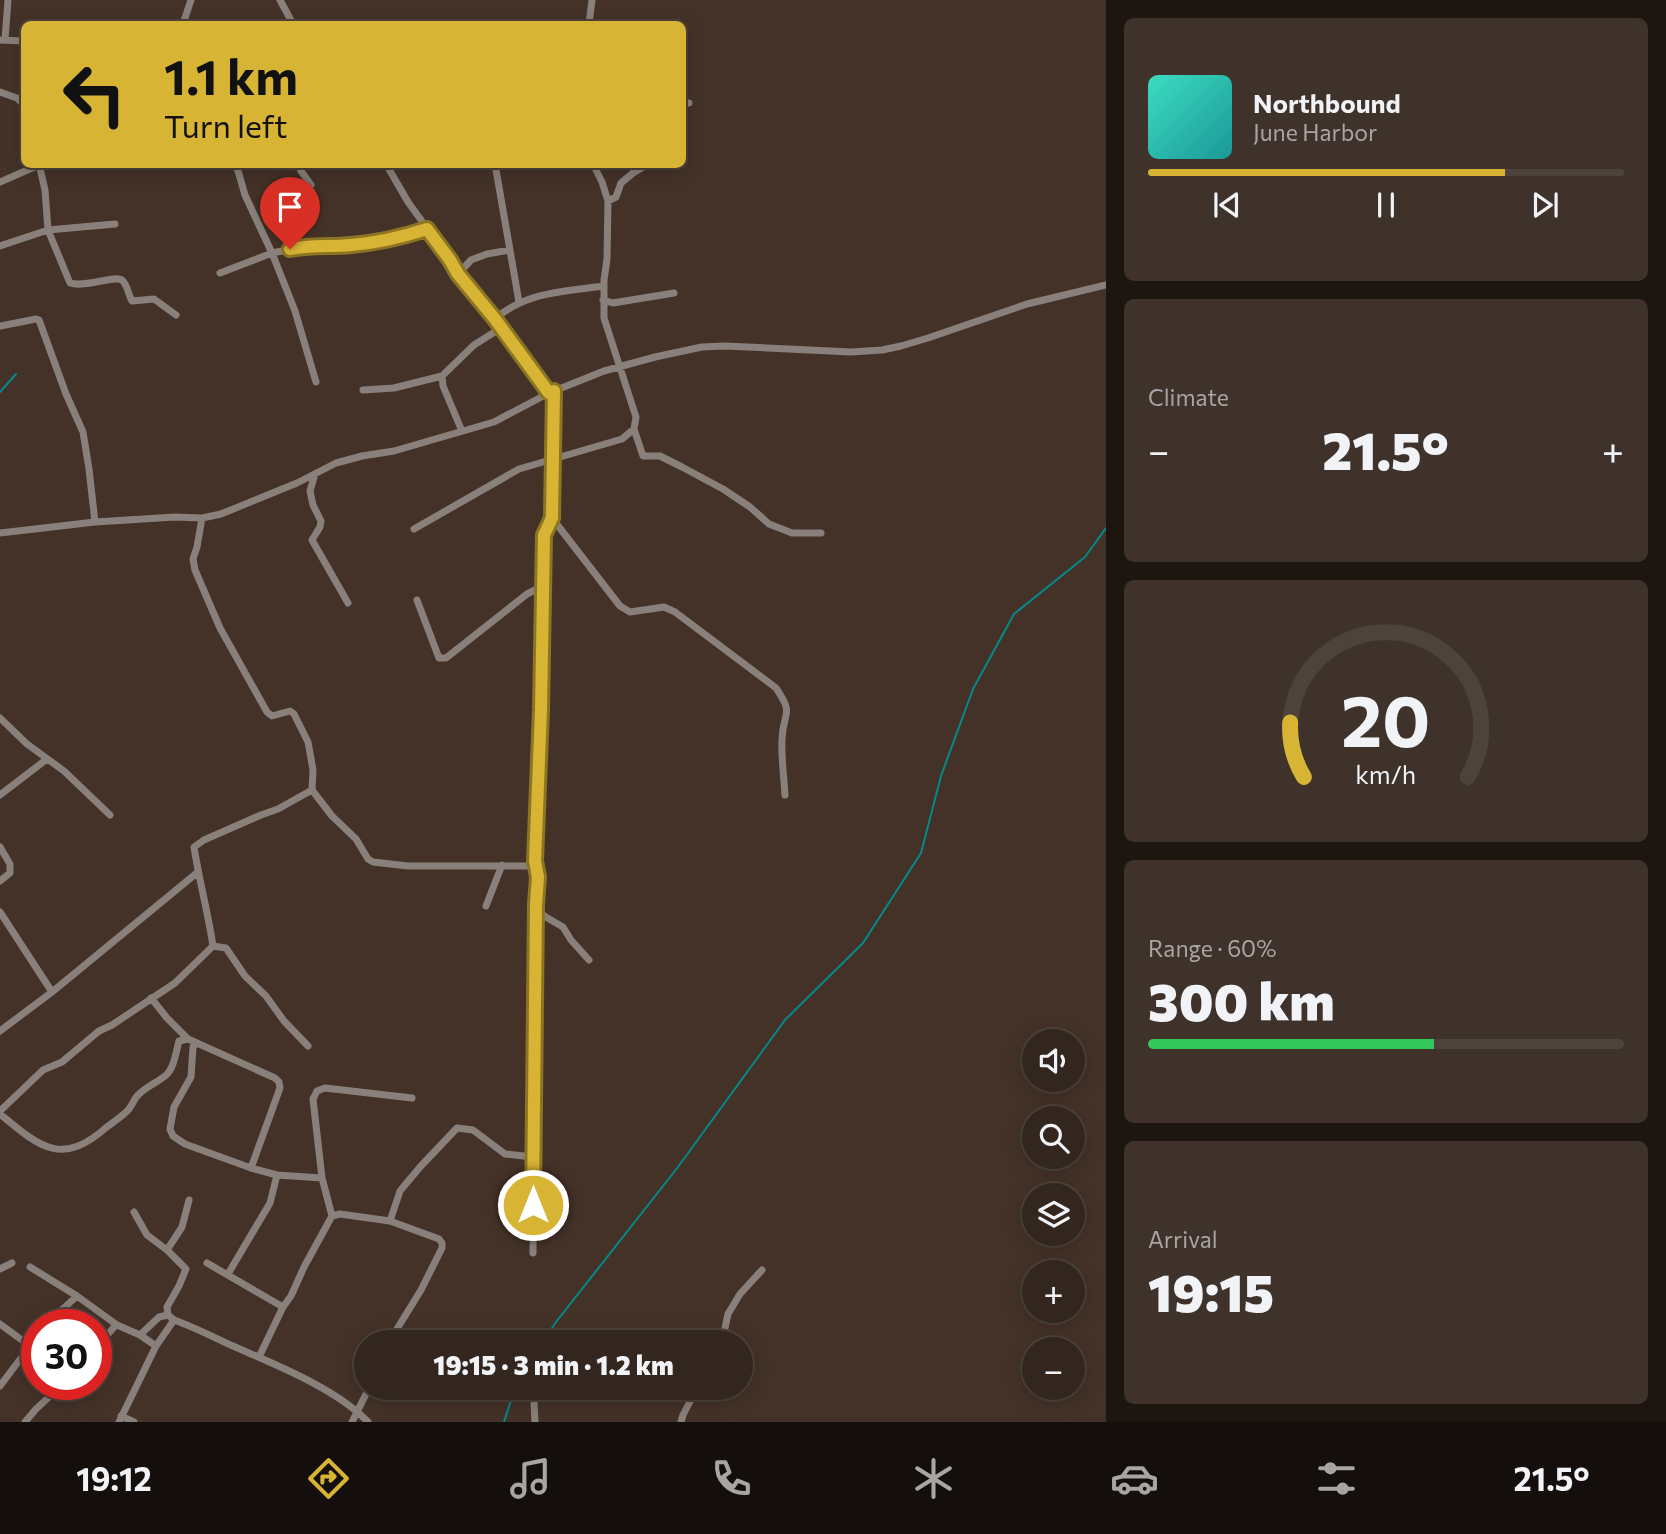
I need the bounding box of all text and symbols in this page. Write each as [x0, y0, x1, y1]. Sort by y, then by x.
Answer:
text: 1.1 km [164, 45, 298, 105]
icon: left [49, 49, 140, 140]
text: Northbound [1253, 87, 1401, 118]
text: Turn left [164, 105, 288, 145]
text: June Harbor [1253, 118, 1377, 146]
pin [260, 177, 320, 249]
icon: previous [1208, 186, 1246, 224]
icon: pause [1367, 186, 1405, 224]
icon: next [1526, 186, 1564, 224]
icon: arrive [271, 188, 309, 226]
text: Climate [1148, 383, 1229, 411]
text: 21.5° [1322, 417, 1449, 481]
text: − [1148, 426, 1170, 473]
text: + [1602, 426, 1624, 473]
text: 20 [1341, 673, 1431, 762]
text: km/h [1356, 759, 1416, 789]
text: Range · 60% [1148, 934, 1276, 962]
text: 300 km [1148, 968, 1335, 1032]
map controls [1022, 1029, 1085, 1400]
button: sound [1022, 1029, 1085, 1092]
button: search [1022, 1106, 1085, 1169]
position arrow [496, 1168, 570, 1242]
button: layers [1022, 1183, 1085, 1246]
text: Arrival [1148, 1225, 1218, 1253]
text: 19:15 [1148, 1259, 1274, 1323]
button: + [1022, 1260, 1085, 1323]
speed limit sign: 30 [21, 1309, 112, 1400]
button: − [1022, 1337, 1085, 1400]
text: 19:15 · 3 min · 1.2 km [433, 1349, 674, 1380]
icon: directions [304, 1454, 353, 1503]
icon: music [506, 1454, 555, 1503]
icon: phone [707, 1454, 756, 1503]
icon: climate [909, 1454, 958, 1503]
icon: car [1110, 1454, 1159, 1503]
icon: filters [1312, 1454, 1361, 1503]
text: 19:12 [76, 1458, 152, 1498]
text: 21.5° [1514, 1458, 1590, 1498]

